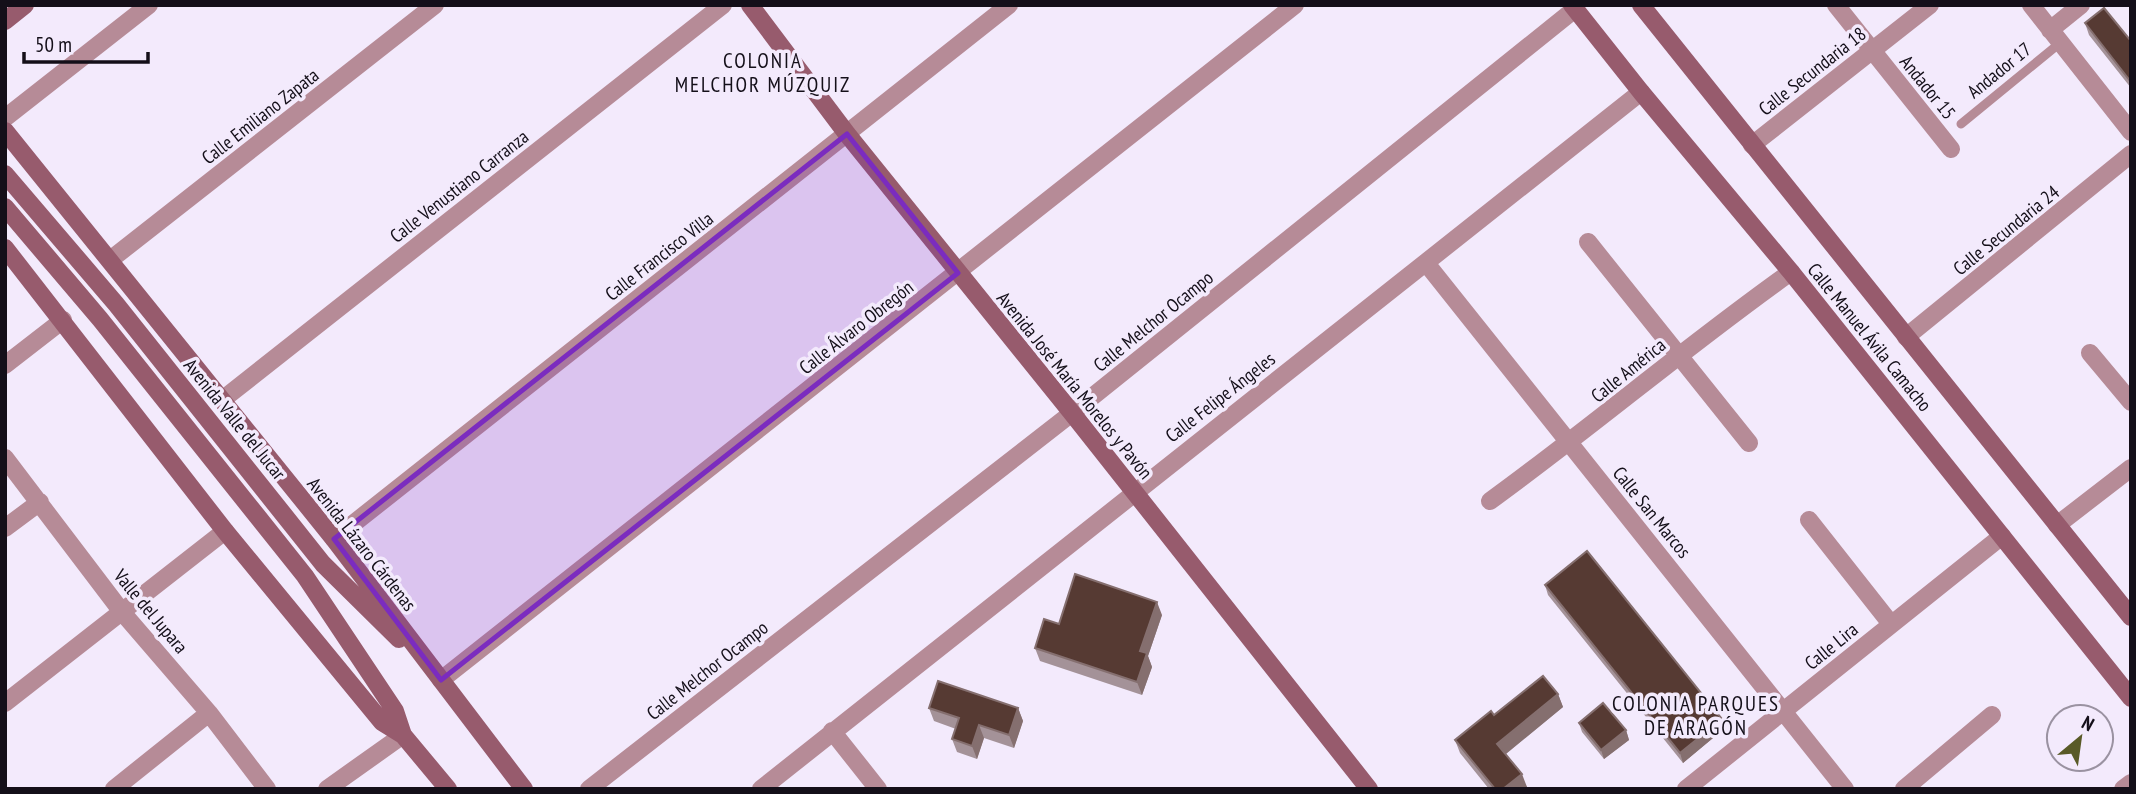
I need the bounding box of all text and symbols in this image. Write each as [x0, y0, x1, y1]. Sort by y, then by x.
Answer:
scale bar [24, 21, 149, 65]
street label: Calle Secundaria 18 [1753, 22, 1871, 120]
text: 50 m [35, 31, 72, 58]
street label: Andador 17 [1962, 37, 2036, 103]
district label: COLONIA MELCHOR MÚZQUIZ [675, 47, 851, 98]
street label: Andador 15 [1895, 50, 1961, 124]
street label: Calle Emiliano Zapata [197, 63, 323, 169]
street label: Calle Venustiano Carranza [385, 124, 533, 248]
street label: Calle Secundaria 24 [1948, 180, 2064, 280]
street label: Calle Francisco Villa [600, 206, 718, 306]
street label: Calle Manuel Ávila Camacho [1803, 258, 1937, 416]
street label: Calle Melchor Ocampo [1088, 265, 1218, 377]
street label: Calle Álvaro Obregón [794, 275, 918, 379]
street label: Avenida José María Morelos y Pavón [992, 286, 1158, 484]
street label: Calle América [1586, 333, 1670, 407]
street label: Calle Felipe Ángeles [1160, 347, 1280, 447]
street label: Avenida Valle del Jucar [179, 354, 292, 485]
street label: Calle San Marcos [1608, 461, 1696, 563]
street label: Avenida Lázaro Cárdenas [302, 472, 422, 616]
street label: Valle del Jupara [108, 563, 193, 658]
street label: Calle Melchor Ocampo [642, 615, 772, 725]
street label: Calle Lira [1800, 617, 1862, 675]
district label: COLONIA PARQUES DE ARAGÓN [1612, 690, 1780, 741]
north arrow [2045, 703, 2115, 773]
text: N [2078, 710, 2099, 736]

